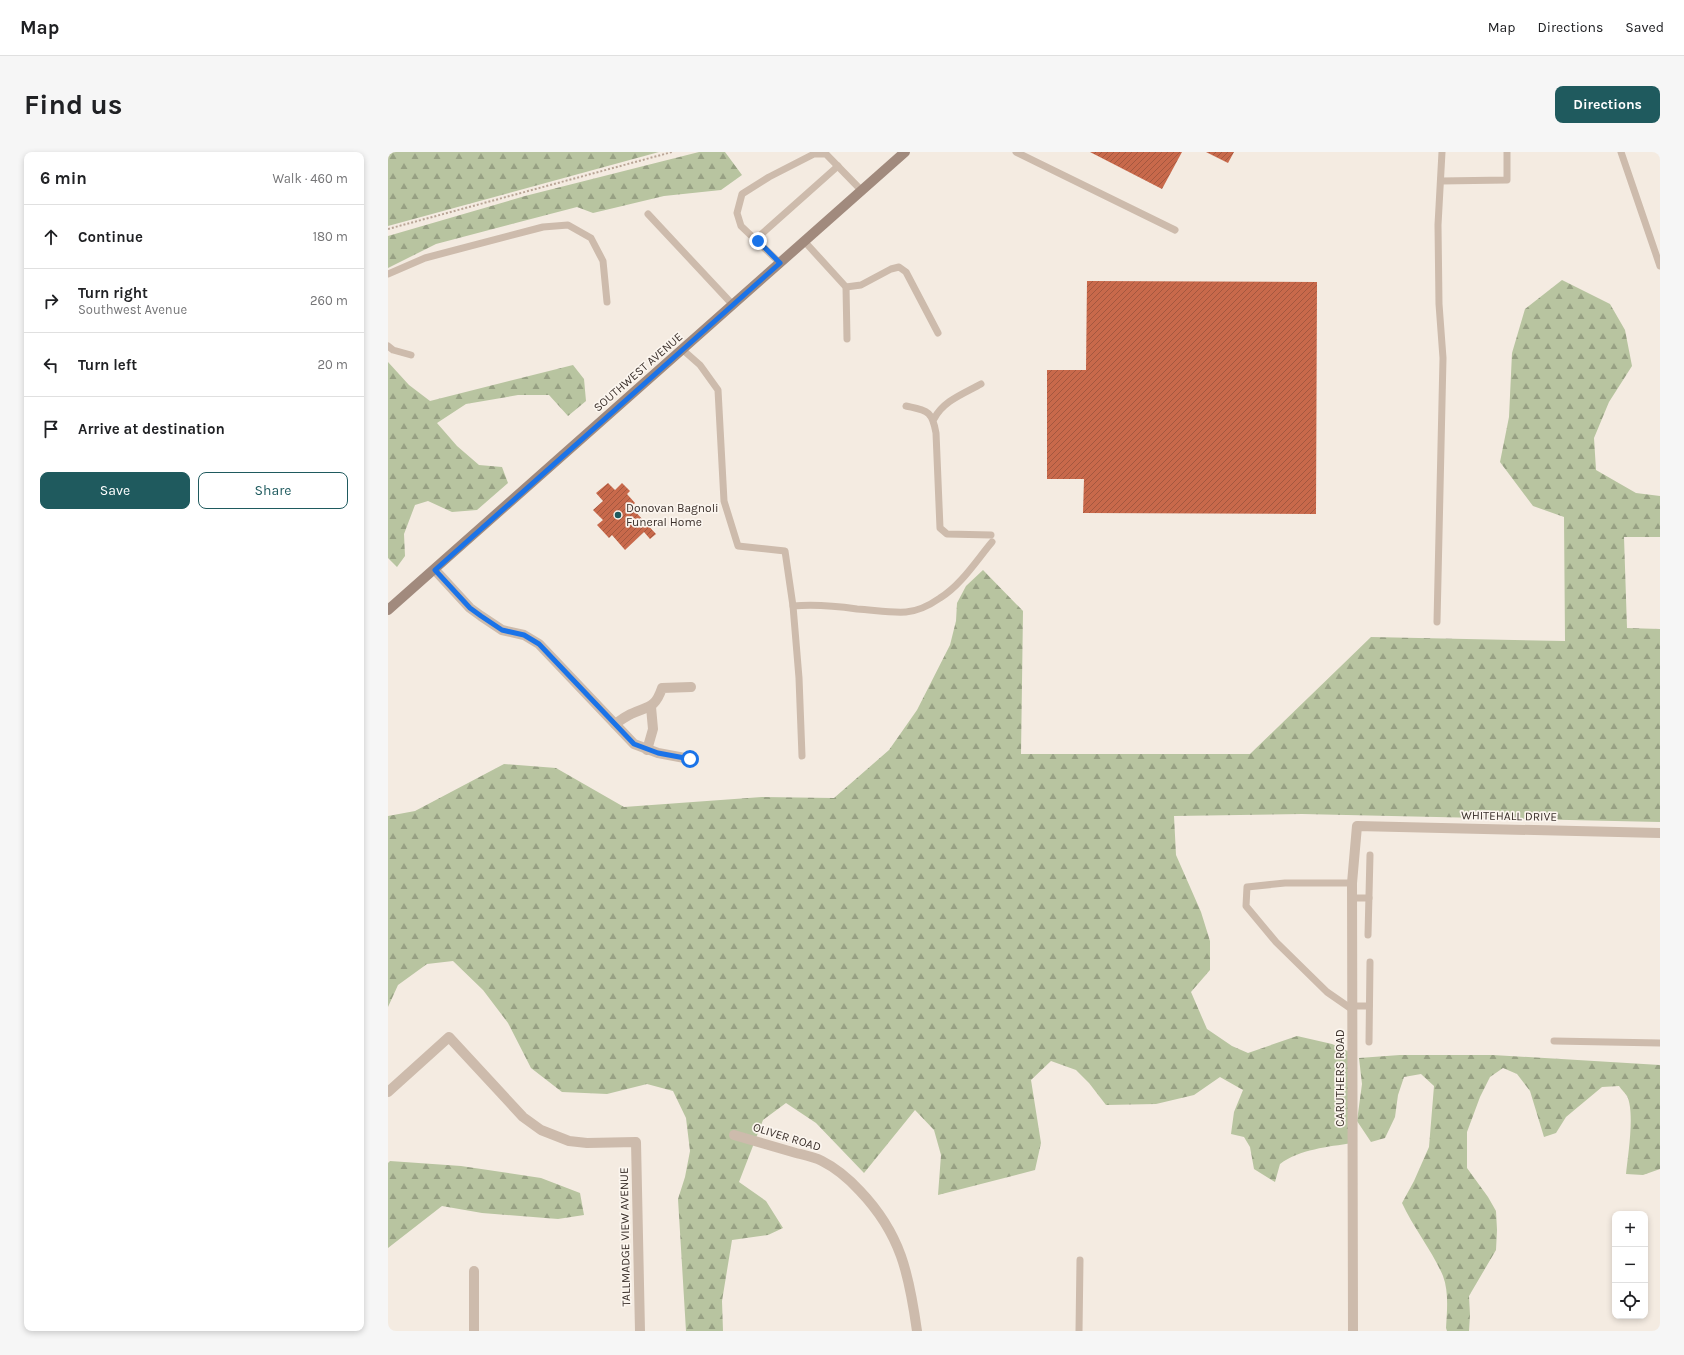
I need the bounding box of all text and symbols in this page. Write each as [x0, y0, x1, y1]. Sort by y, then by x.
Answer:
text: Map [20, 17, 59, 39]
text: Map [1488, 19, 1516, 36]
text: Directions [1538, 19, 1603, 36]
text: Saved [1625, 19, 1664, 36]
button: Directions [1555, 86, 1660, 123]
text: Find us [24, 88, 123, 121]
text: 6 min [40, 168, 87, 188]
text: Walk · 460 m [273, 171, 348, 186]
icon: ahead [40, 226, 62, 248]
text: Continue [78, 228, 143, 246]
text: 180 m [313, 229, 348, 244]
route end [749, 232, 767, 250]
text: Turn right [78, 284, 148, 302]
icon: right [40, 290, 62, 312]
text: 260 m [310, 293, 348, 308]
text: Southwest Avenue [78, 302, 187, 317]
street label: SOUTHWEST AVENUE [591, 330, 685, 414]
icon: left [40, 354, 62, 376]
text: Turn left [78, 356, 137, 374]
text: 20 m [318, 357, 348, 372]
icon: arrive [40, 418, 62, 440]
text: Arrive at destination [78, 420, 225, 438]
button: Save [40, 472, 190, 509]
button: Share [198, 472, 348, 509]
place label: Donovan Bagnoli Funeral Home [626, 501, 719, 529]
marker: Donovan Bagnoli Funeral Home [613, 510, 623, 520]
route start [681, 750, 699, 768]
street label: WHITEHALL DRIVE [1461, 808, 1557, 824]
street label: CARUTHERS ROAD [1333, 1029, 1347, 1127]
street label: OLIVER ROAD [751, 1120, 823, 1154]
street label: TALLMADGE VIEW AVENUE [617, 1167, 633, 1307]
map controls [1612, 1211, 1648, 1319]
button: + [1612, 1211, 1648, 1247]
button: − [1612, 1247, 1648, 1283]
button: locate [1612, 1283, 1648, 1319]

